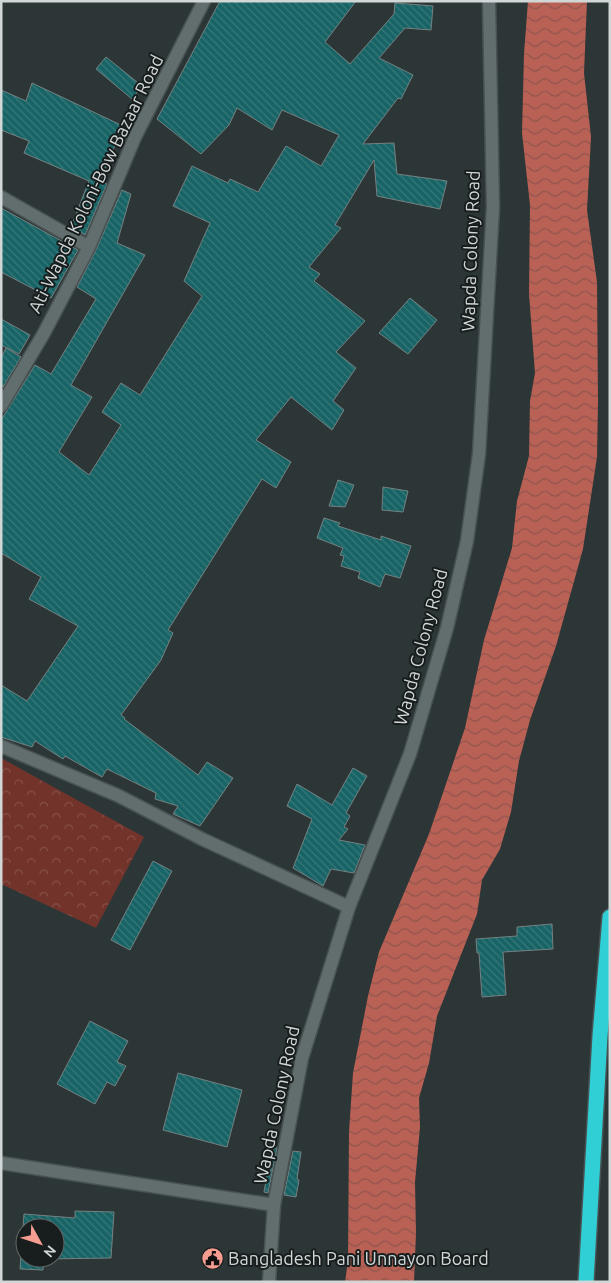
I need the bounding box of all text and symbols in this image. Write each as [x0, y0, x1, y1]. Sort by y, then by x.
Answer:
street label: Ati-Wapda Koloni-Bow Bazaar Road [24, 51, 166, 316]
street label: Wapda Colony Road [457, 170, 483, 332]
street label: Wapda Colony Road [390, 566, 451, 727]
street label: Wapda Colony Road [249, 1024, 303, 1186]
north arrow [15, 1218, 65, 1268]
text: N [40, 1242, 59, 1261]
public building icon: Bangladesh Pani Unnayon Board [200, 1247, 224, 1271]
place label: Bangladesh Pani Unnayon Board [228, 1248, 489, 1268]

